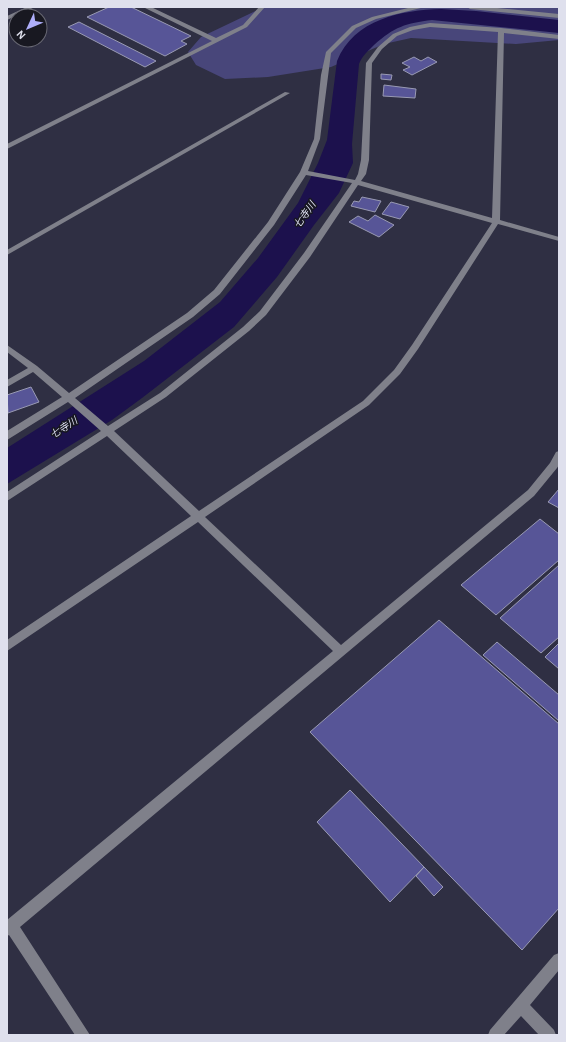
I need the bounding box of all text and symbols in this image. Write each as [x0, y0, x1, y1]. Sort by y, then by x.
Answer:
north arrow [8, 8, 48, 48]
text: N [15, 28, 28, 41]
water label: 七寺川 [291, 198, 318, 230]
water label: 七寺川 [48, 414, 80, 440]

